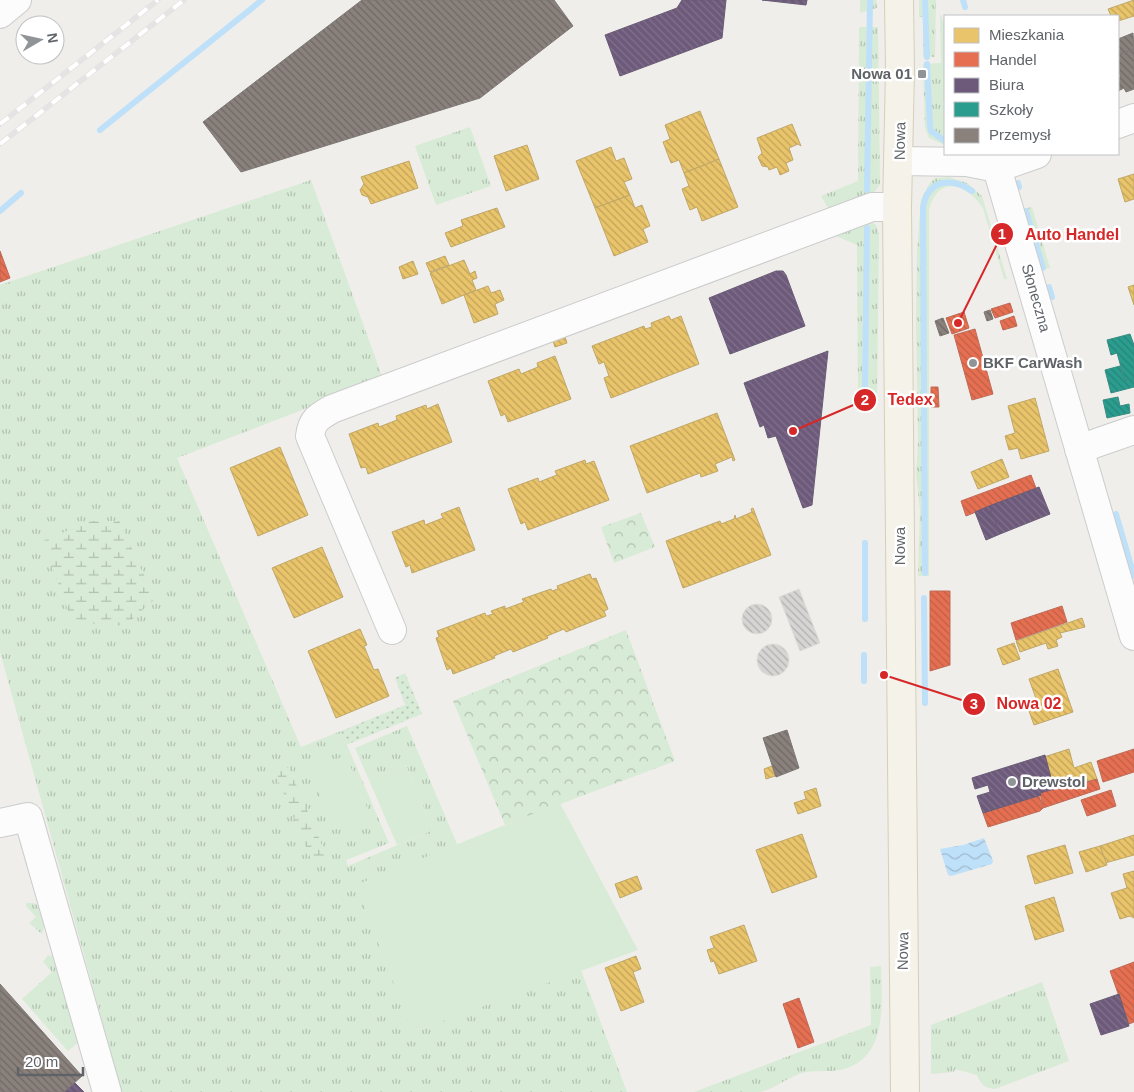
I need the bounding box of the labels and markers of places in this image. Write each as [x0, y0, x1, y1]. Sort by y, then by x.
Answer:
place label: Nowa 01 [851, 65, 912, 82]
marker: Nowa 01 [916, 68, 928, 80]
callout: Auto Handel [990, 218, 1129, 249]
place label: BKF CarWash [983, 354, 1082, 371]
marker: BKF CarWash [967, 357, 979, 369]
callout: Tedex [852, 384, 942, 415]
callout: Nowa 02 [962, 688, 1072, 719]
place label: Drewstol [1022, 773, 1085, 790]
marker: Drewstol [1006, 776, 1018, 788]

